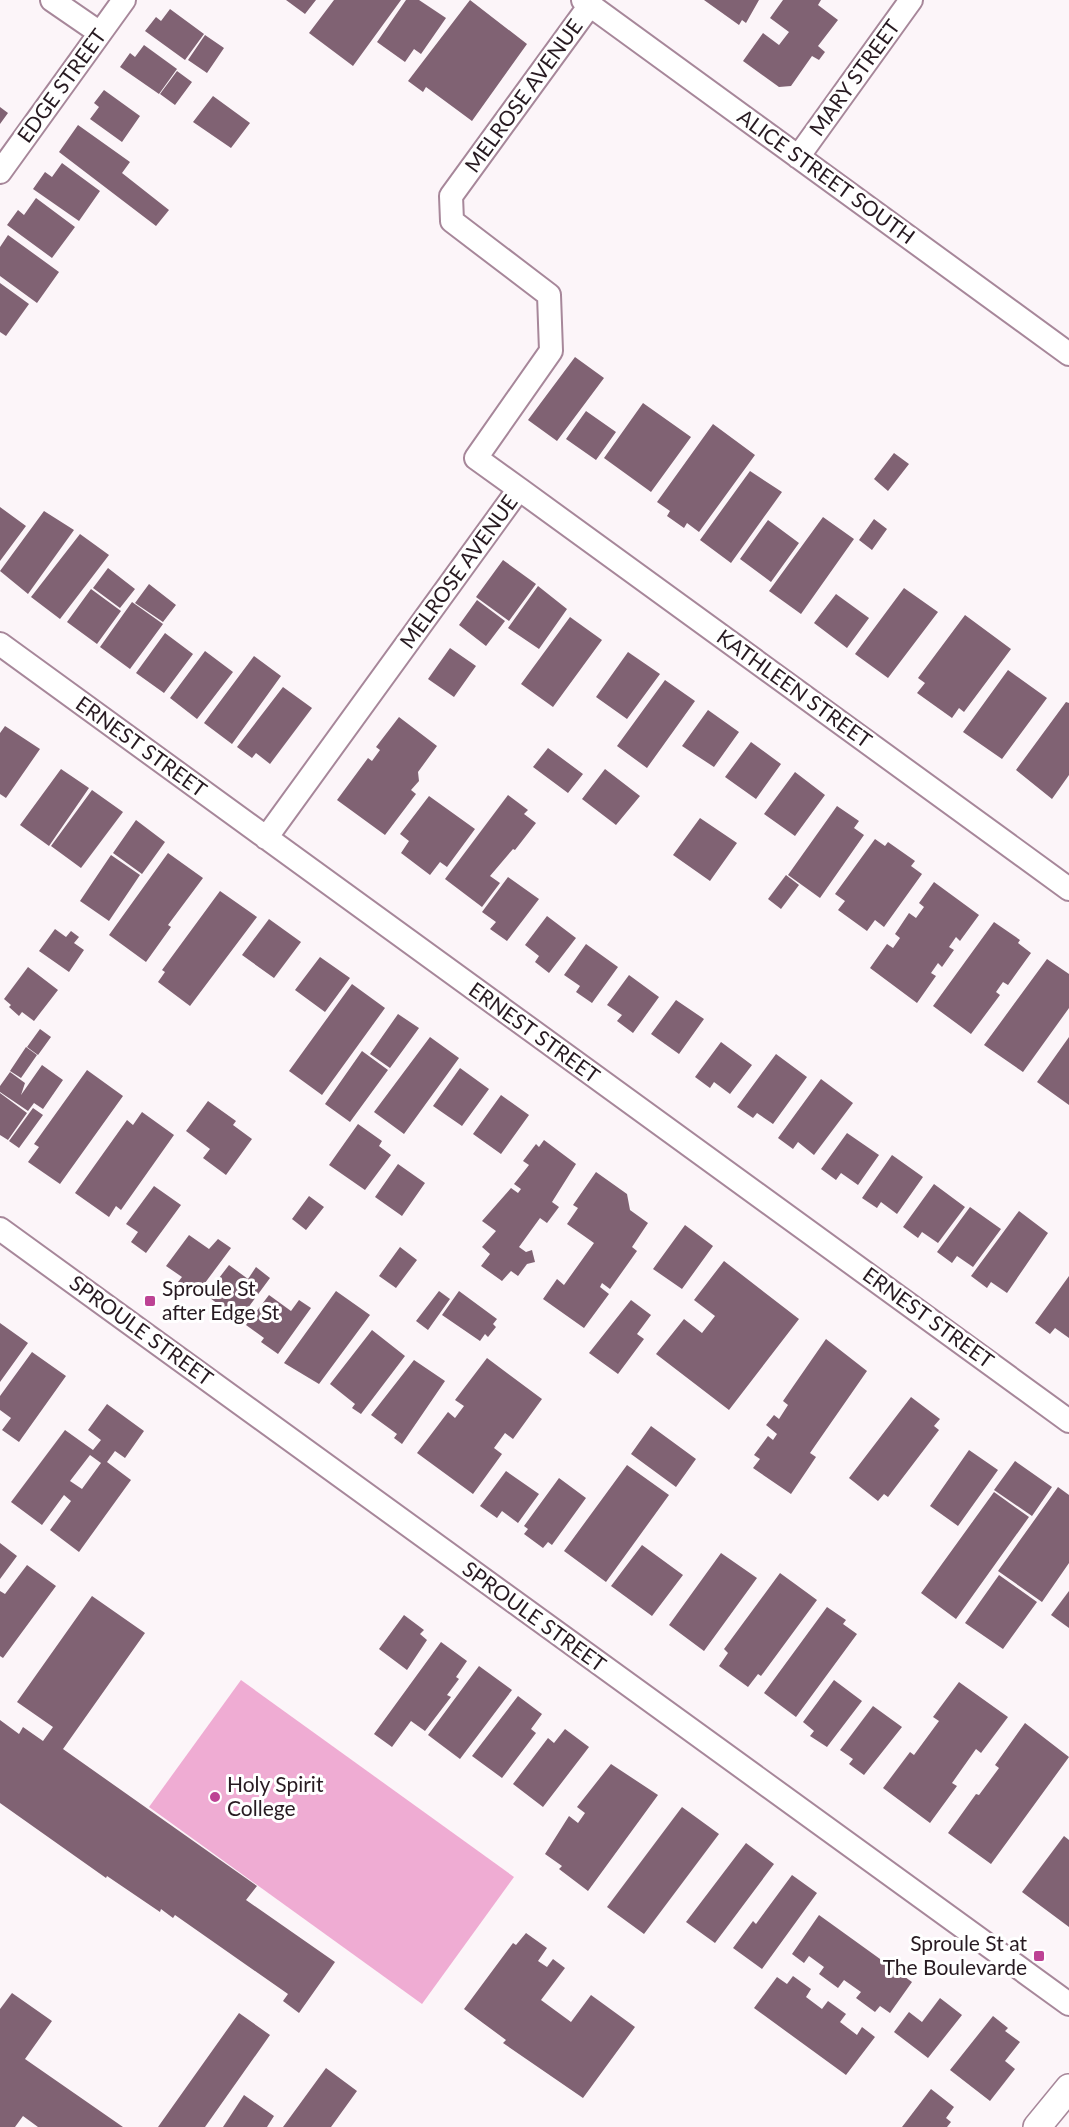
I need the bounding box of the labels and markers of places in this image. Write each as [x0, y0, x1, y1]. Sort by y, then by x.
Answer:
place label: Sproule St after Edge St [162, 1275, 280, 1324]
marker: Sproule St after Edge St [143, 1294, 157, 1308]
place label: Holy Spirit College [227, 1771, 324, 1820]
marker: Holy Spirit College [208, 1790, 222, 1804]
place label: Sproule St at The Boulevarde [883, 1930, 1027, 1979]
marker: Sproule St at The Boulevarde [1032, 1949, 1046, 1963]

